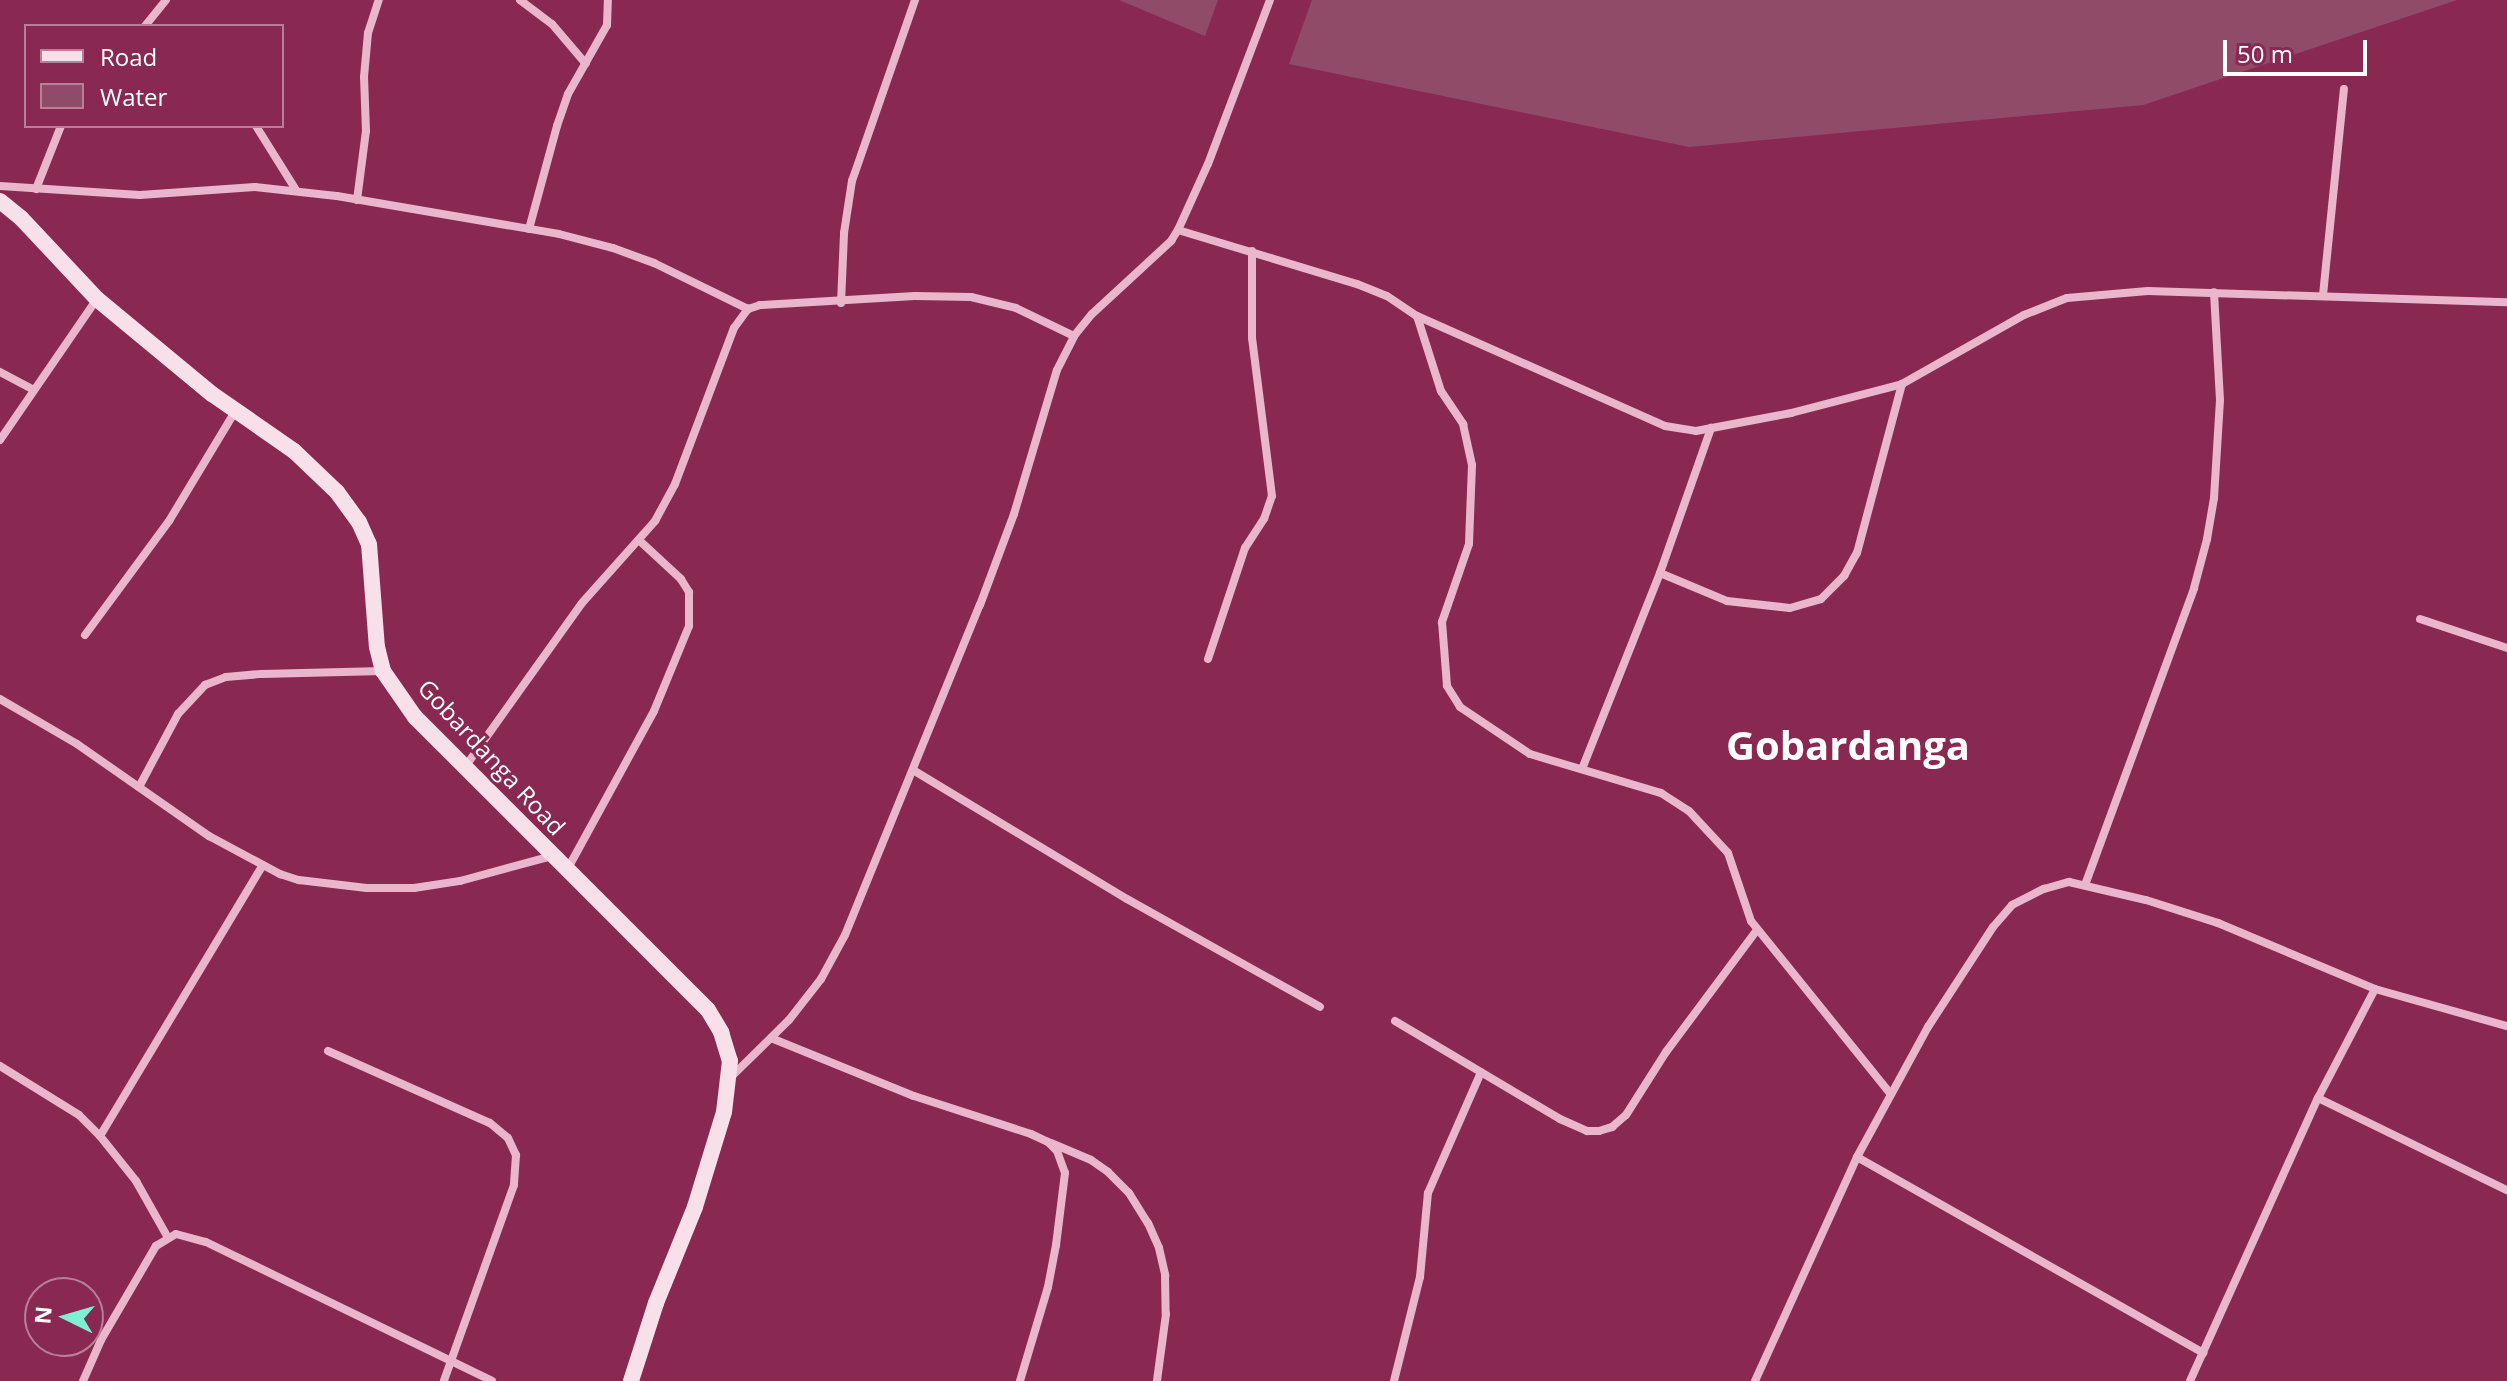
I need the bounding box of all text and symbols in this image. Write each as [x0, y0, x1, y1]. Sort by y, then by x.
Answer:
legend [24, 24, 284, 128]
scale bar [2227, 24, 2371, 74]
text: 50 m [2237, 37, 2293, 70]
text: Road [100, 40, 157, 73]
text: Water [100, 80, 167, 113]
street label: Gobardanga Road [412, 673, 572, 841]
district label: Gobardanga [1726, 721, 1970, 769]
north arrow [24, 1277, 104, 1357]
text: N [26, 1305, 58, 1325]

